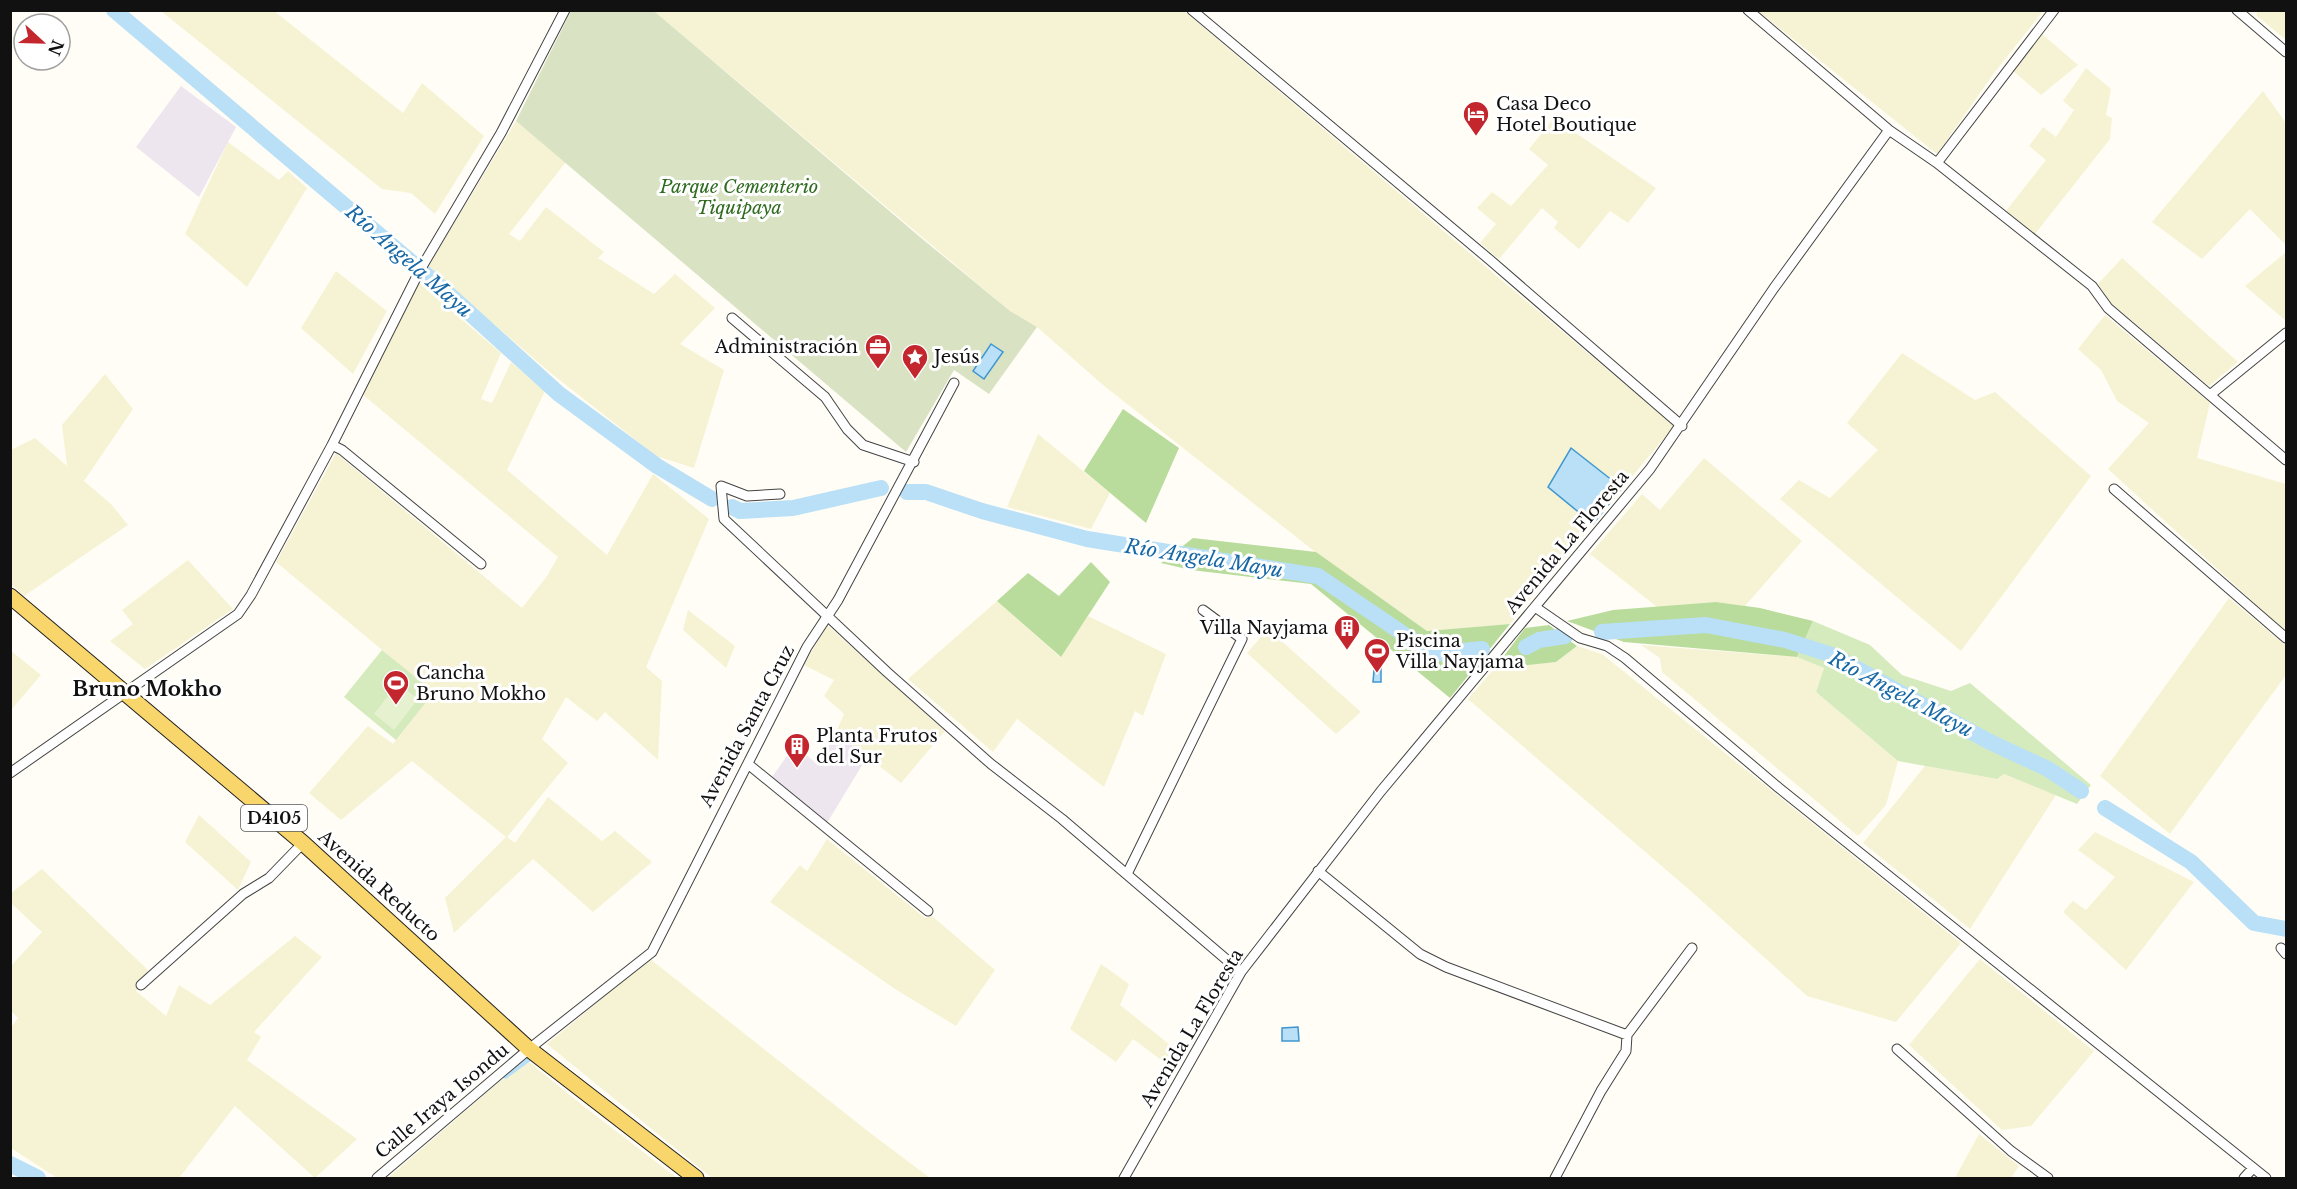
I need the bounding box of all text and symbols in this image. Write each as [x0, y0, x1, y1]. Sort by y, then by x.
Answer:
north arrow [12, 12, 72, 72]
text: N [44, 37, 68, 58]
place label: Casa Deco Hotel Boutique [1496, 93, 1637, 136]
hotel icon: Casa Deco Hotel Boutique [1461, 99, 1491, 137]
park label: Parque Cementerio Tiquipaya [659, 176, 818, 219]
water label: Río Angela Mayu [340, 199, 477, 323]
office icon: Administración [863, 332, 893, 370]
place label: Administración [714, 336, 858, 358]
place icon: Jesús [900, 342, 930, 380]
place label: Jesús [932, 346, 979, 368]
street label: Avenida La Floresta [1500, 466, 1634, 619]
water label: Río Angela Mayu [1122, 533, 1285, 582]
building icon: Villa Nayjama [1332, 613, 1362, 651]
place label: Villa Nayjama [1199, 617, 1328, 639]
place label: Piscina Villa Nayjama [1395, 630, 1524, 673]
sports icon: Piscina Villa Nayjama [1362, 636, 1392, 674]
street label: Avenida Santa Cruz [695, 641, 799, 812]
water label: Río Angela Mayu [1824, 645, 1977, 742]
place label: Cancha Bruno Mokho [416, 662, 546, 705]
sports icon: Cancha Bruno Mokho [381, 668, 411, 706]
district label: Bruno Mokho [72, 677, 222, 701]
place label: Planta Frutos del Sur [816, 725, 938, 768]
building icon: Planta Frutos del Sur [782, 731, 812, 769]
road number: D4105 [241, 805, 307, 831]
street label: Avenida Reducto [313, 825, 444, 946]
street label: Avenida La Floresta [1136, 945, 1248, 1112]
street label: Calle Iraya Isondu [371, 1039, 513, 1163]

